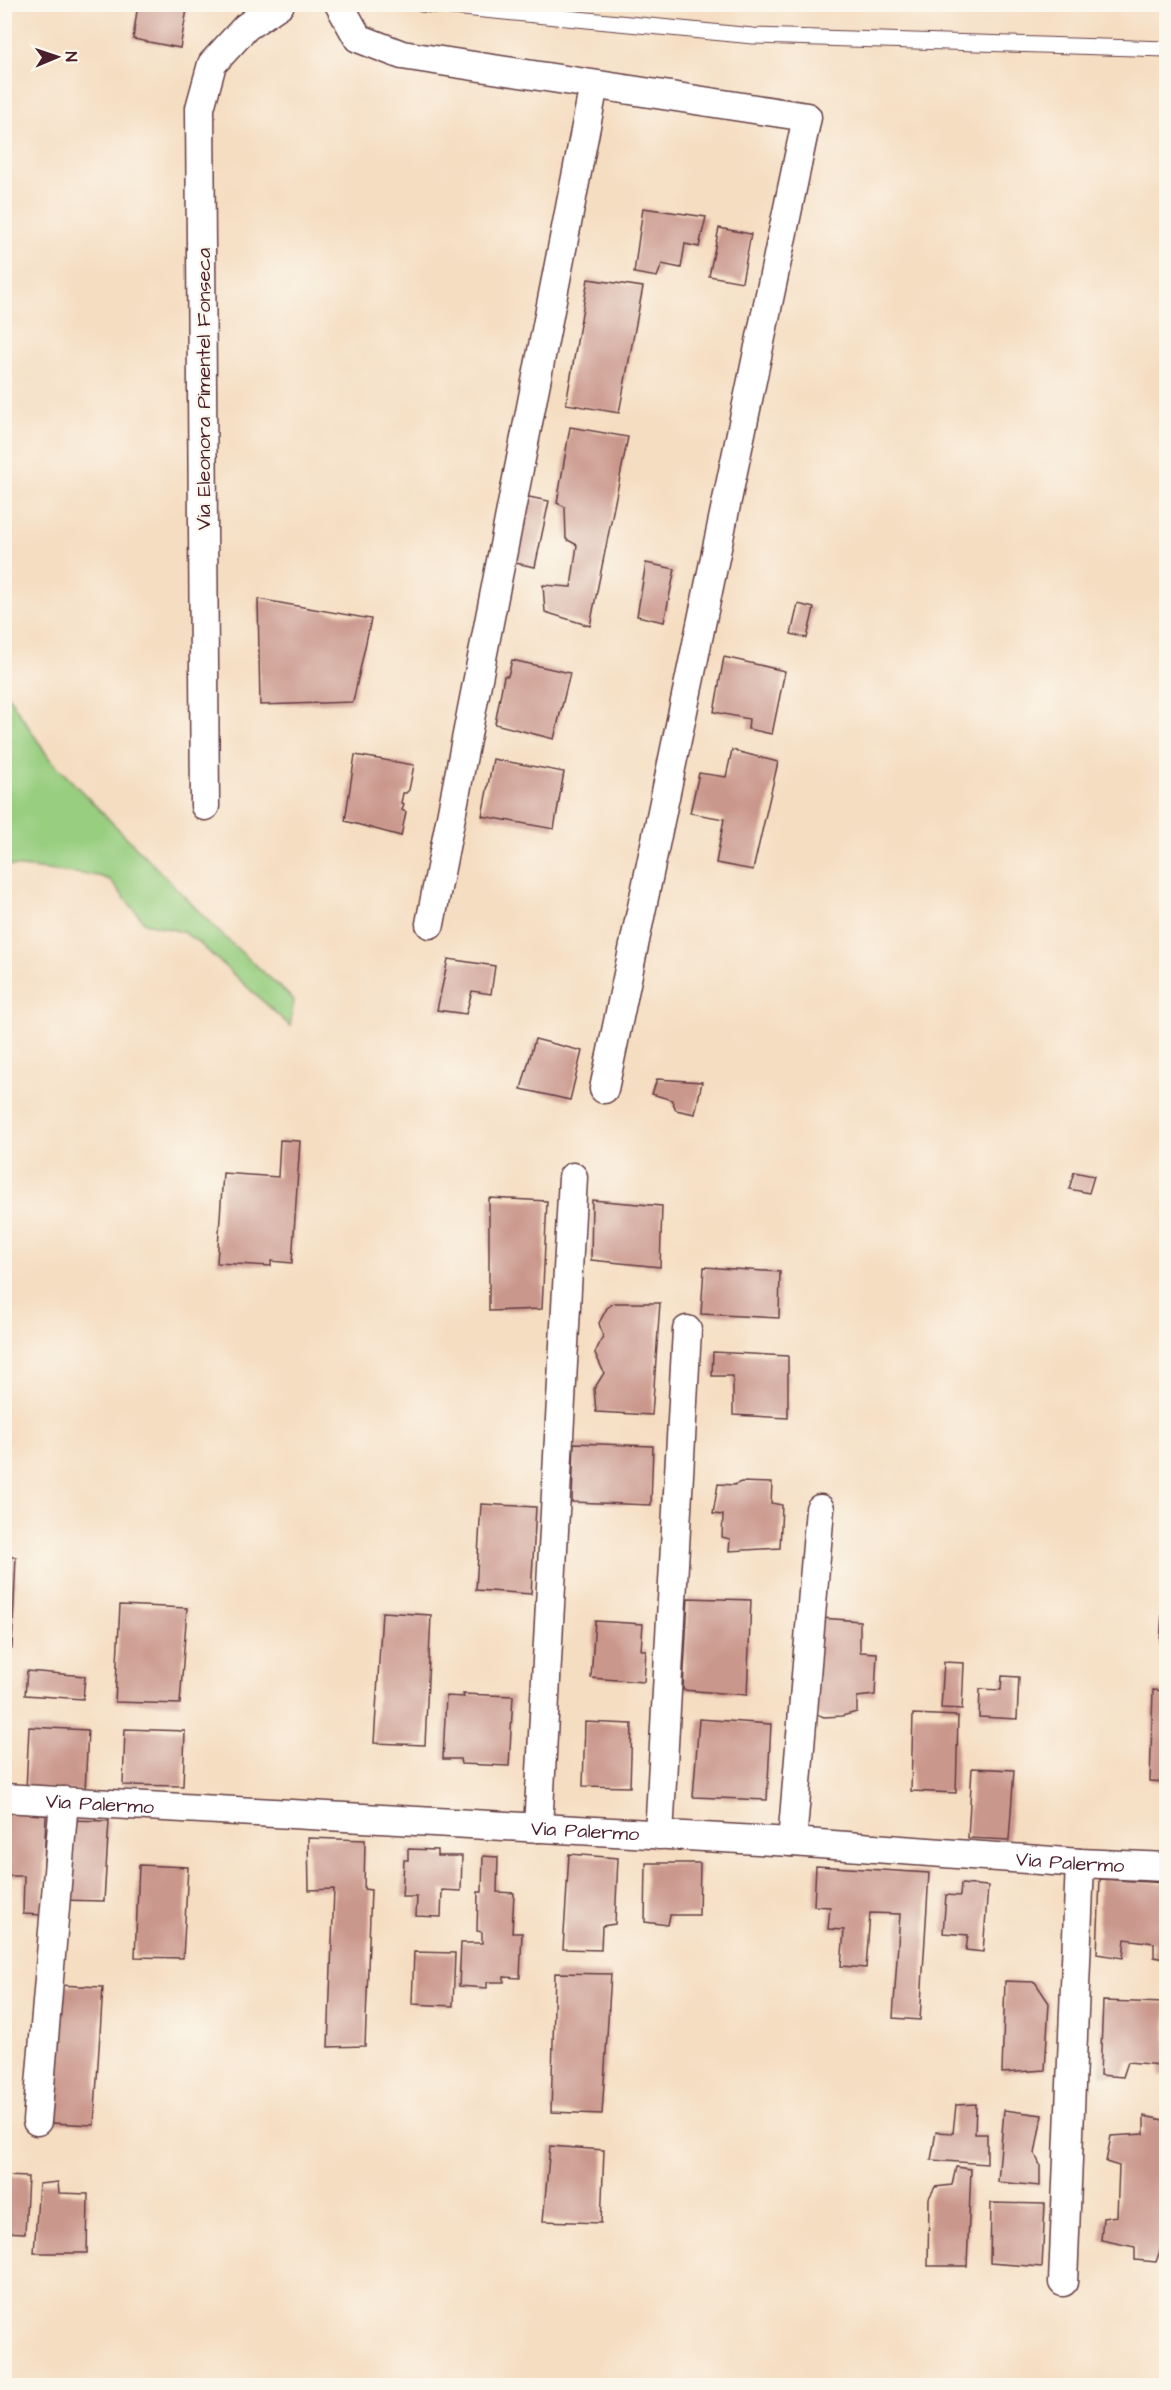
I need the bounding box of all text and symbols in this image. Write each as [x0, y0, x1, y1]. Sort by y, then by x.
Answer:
north arrow [27, 27, 87, 87]
text: N [60, 51, 82, 62]
street label: Via Eleonora Pimentel Fonseca [190, 248, 218, 530]
street label: Via Palermo [45, 1787, 155, 1821]
street label: Via Palermo [530, 1814, 640, 1848]
street label: Via Palermo [1015, 1845, 1125, 1880]

